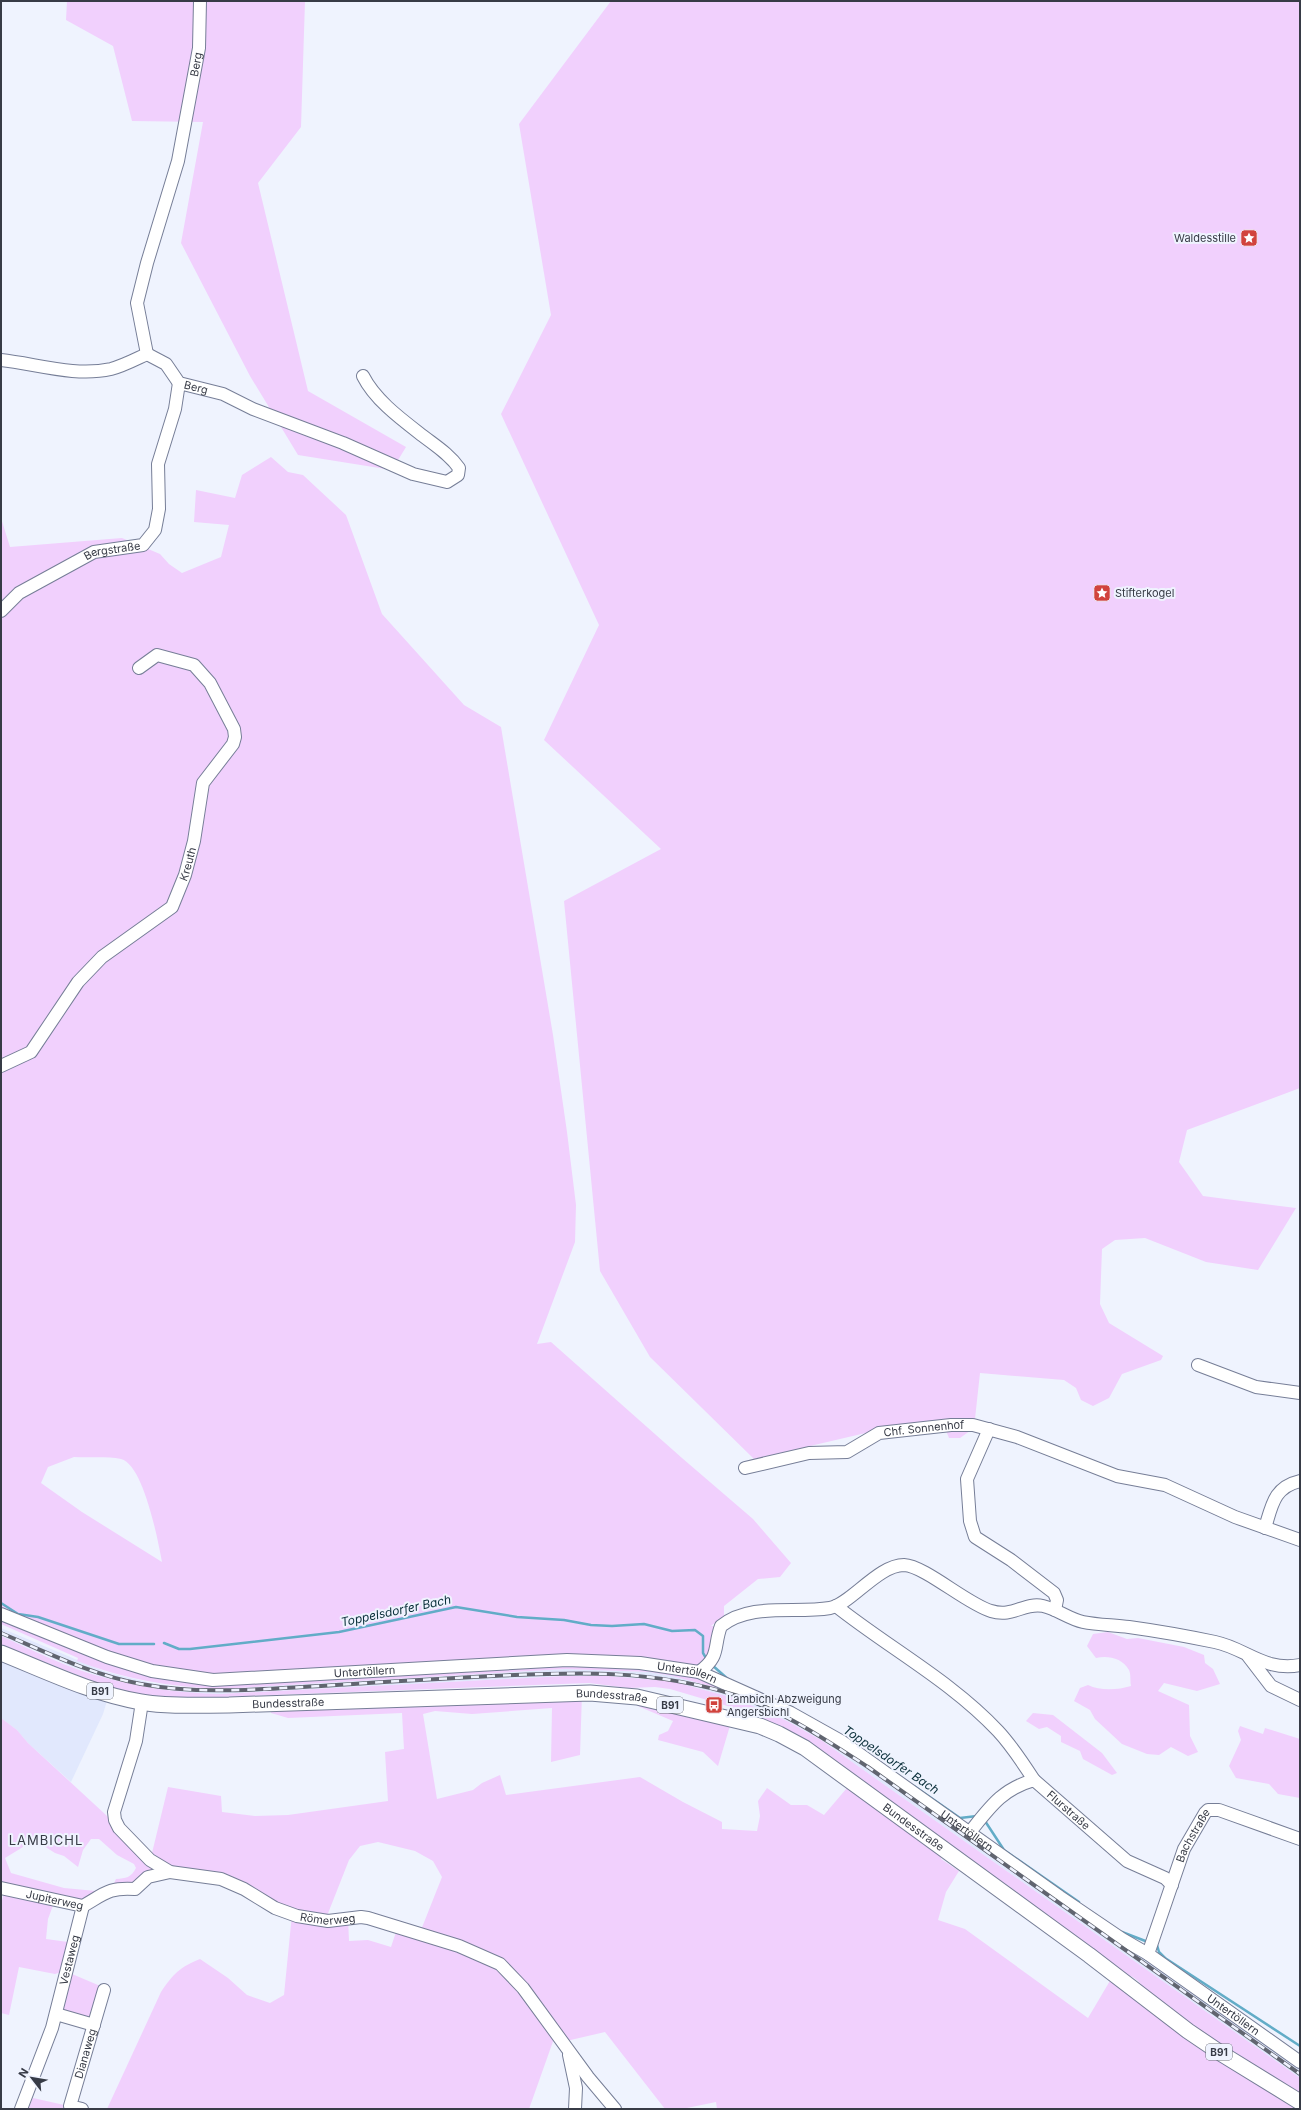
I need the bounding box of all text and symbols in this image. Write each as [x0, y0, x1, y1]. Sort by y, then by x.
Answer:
street label: Berg [187, 51, 205, 78]
place icon: Waldesstille [1239, 228, 1259, 248]
place label: Waldesstille [1174, 231, 1236, 245]
street label: Berg [182, 378, 209, 397]
street label: Bergstraße [81, 538, 141, 563]
place icon: Stifterkogel [1092, 583, 1112, 603]
place label: Stifterkogel [1115, 586, 1174, 600]
street label: Kreuth [176, 846, 199, 883]
street label: Chf. Sonnenhof [883, 1418, 964, 1439]
water label: Toppelsdorfer Bach [339, 1592, 452, 1630]
street label: Untertöllern [656, 1659, 720, 1686]
street label: Untertöllern [333, 1663, 396, 1680]
road number: B91 [87, 1683, 113, 1699]
street label: Bundesstraße [576, 1686, 649, 1706]
place label: Lambichl Abzweigung Angersbichl [727, 1692, 842, 1719]
street label: Bundesstraße [252, 1695, 324, 1711]
bus stop icon: Lambichl Abzweigung Angersbichl [704, 1695, 724, 1715]
road number: B91 [657, 1697, 683, 1713]
water label: Toppelsdorfer Bach [841, 1722, 942, 1797]
street label: Flurstraße [1044, 1787, 1093, 1833]
street label: Bundesstraße [880, 1800, 947, 1854]
street label: Bachstraße [1173, 1805, 1213, 1864]
street label: Untertöllern [938, 1807, 996, 1854]
district label: LAMBICHL [9, 1832, 83, 1848]
street label: Jupiterweg [25, 1887, 85, 1913]
street label: Römerweg [299, 1910, 356, 1928]
street label: Vestaweg [56, 1933, 82, 1986]
street label: Untertöllern [1204, 1991, 1263, 2038]
street label: Dianaweg [71, 2027, 99, 2080]
road number: B91 [1206, 2044, 1232, 2060]
north arrow [12, 2058, 52, 2098]
text: N [15, 2066, 32, 2080]

